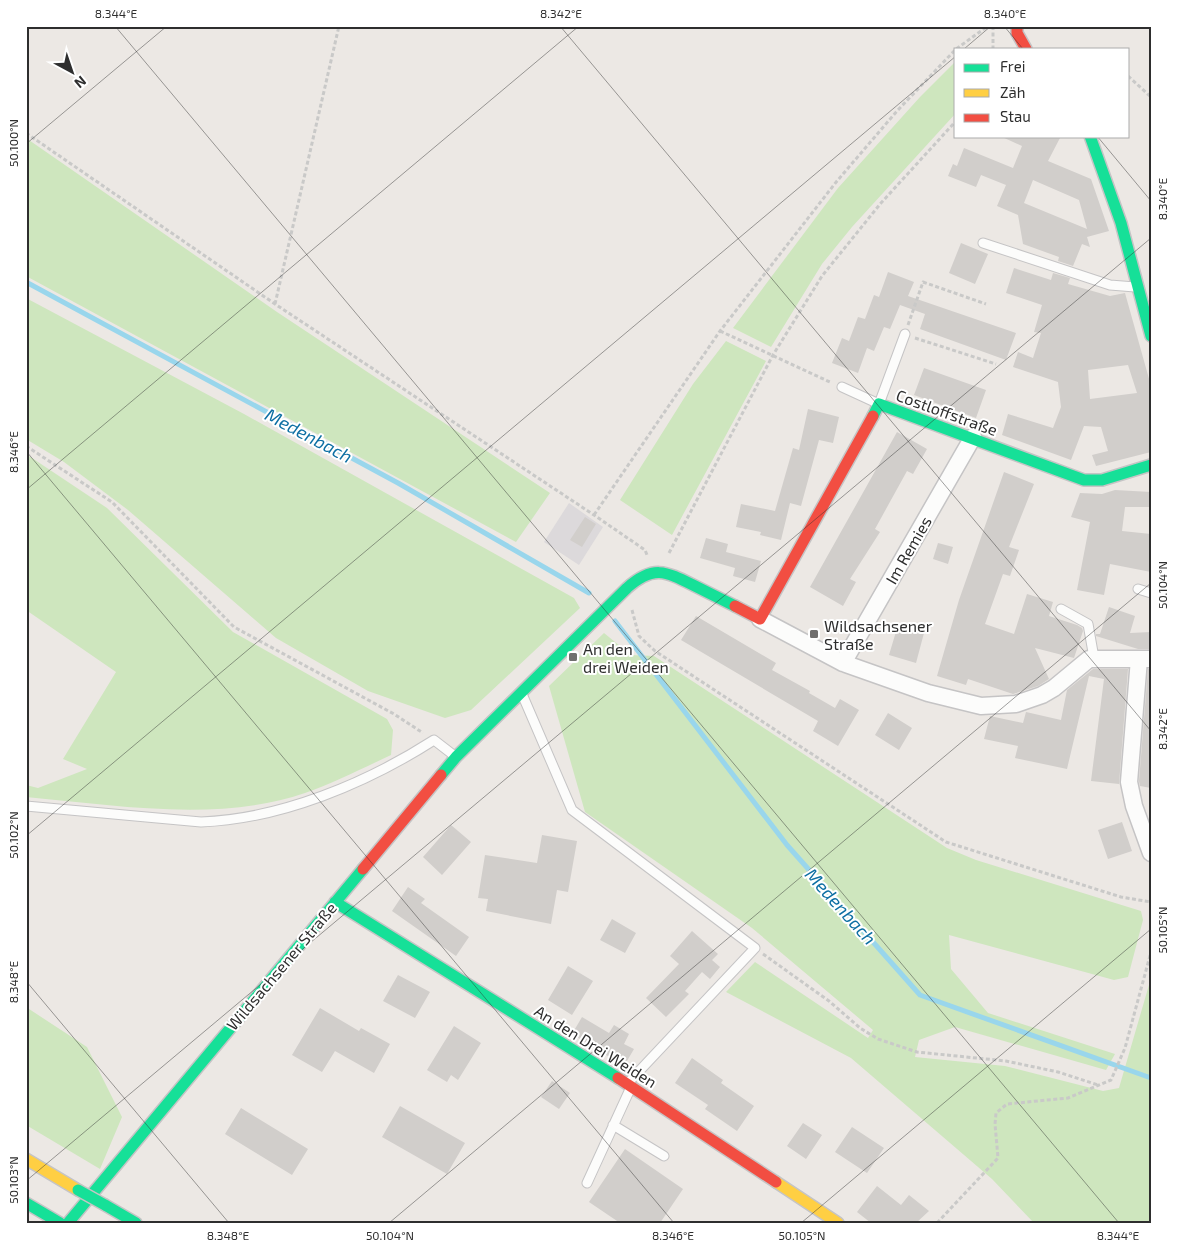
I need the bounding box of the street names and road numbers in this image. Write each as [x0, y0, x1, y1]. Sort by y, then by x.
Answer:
street label: Costloffstraße [894, 385, 1000, 439]
street label: Im Remies [881, 513, 935, 587]
street label: Wildsachsener Straße [222, 898, 340, 1034]
street label: An den Drei Weiden [531, 1001, 661, 1091]

